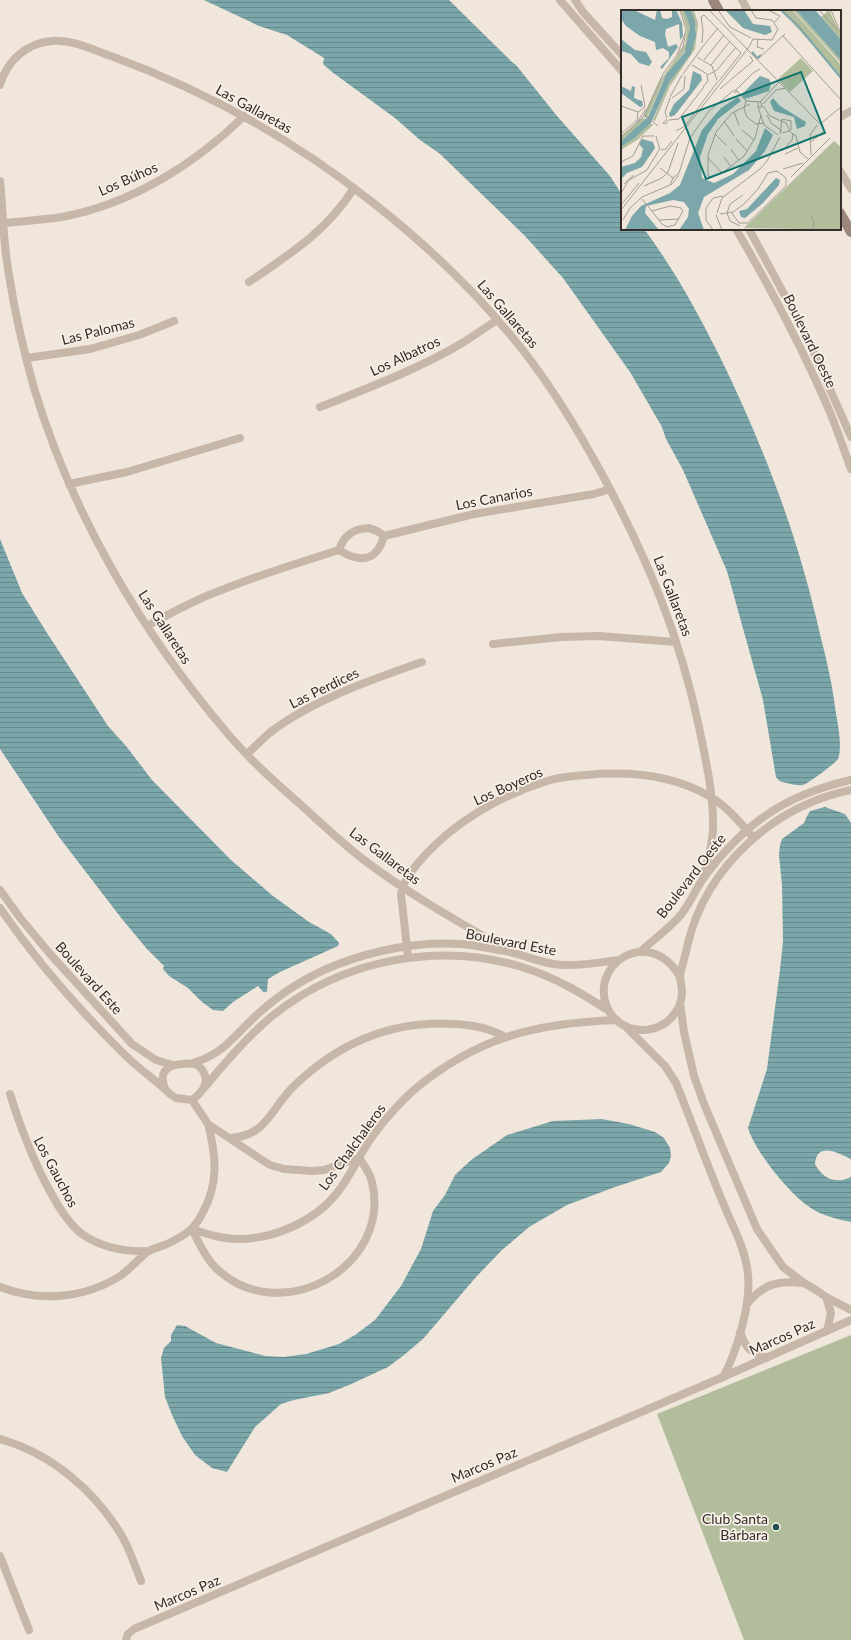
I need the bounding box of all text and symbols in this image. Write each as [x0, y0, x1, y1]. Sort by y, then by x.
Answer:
inset map [621, 10, 841, 230]
street label: Las Gallaretas [213, 81, 295, 137]
street label: Los Búhos [96, 158, 160, 199]
street label: Las Gallaretas [474, 276, 543, 351]
street label: Boulevard Oeste [780, 291, 841, 391]
street label: Las Palomas [60, 313, 136, 348]
street label: Los Albatros [367, 332, 442, 379]
street label: Los Canarios [454, 482, 534, 513]
street label: Las Gallaretas [650, 553, 697, 638]
street label: Las Gallaretas [135, 587, 196, 667]
street label: Las Perdices [286, 663, 361, 712]
street label: Los Boyeros [470, 763, 545, 808]
street label: Las Gallaretas [346, 823, 424, 888]
street label: Boulevard Oeste [652, 830, 729, 921]
street label: Boulevard Este [464, 924, 558, 959]
street label: Boulevard Este [52, 938, 126, 1018]
street label: Los Chalchaleros [315, 1100, 389, 1193]
street label: Los Gauchos [31, 1133, 82, 1210]
street label: Marcos Paz [746, 1315, 817, 1359]
street label: Marcos Paz [448, 1443, 519, 1486]
place label: Club Santa Bárbara [702, 1510, 768, 1543]
marker: Club Santa Bárbara [771, 1522, 781, 1532]
street label: Marcos Paz [151, 1571, 222, 1614]

